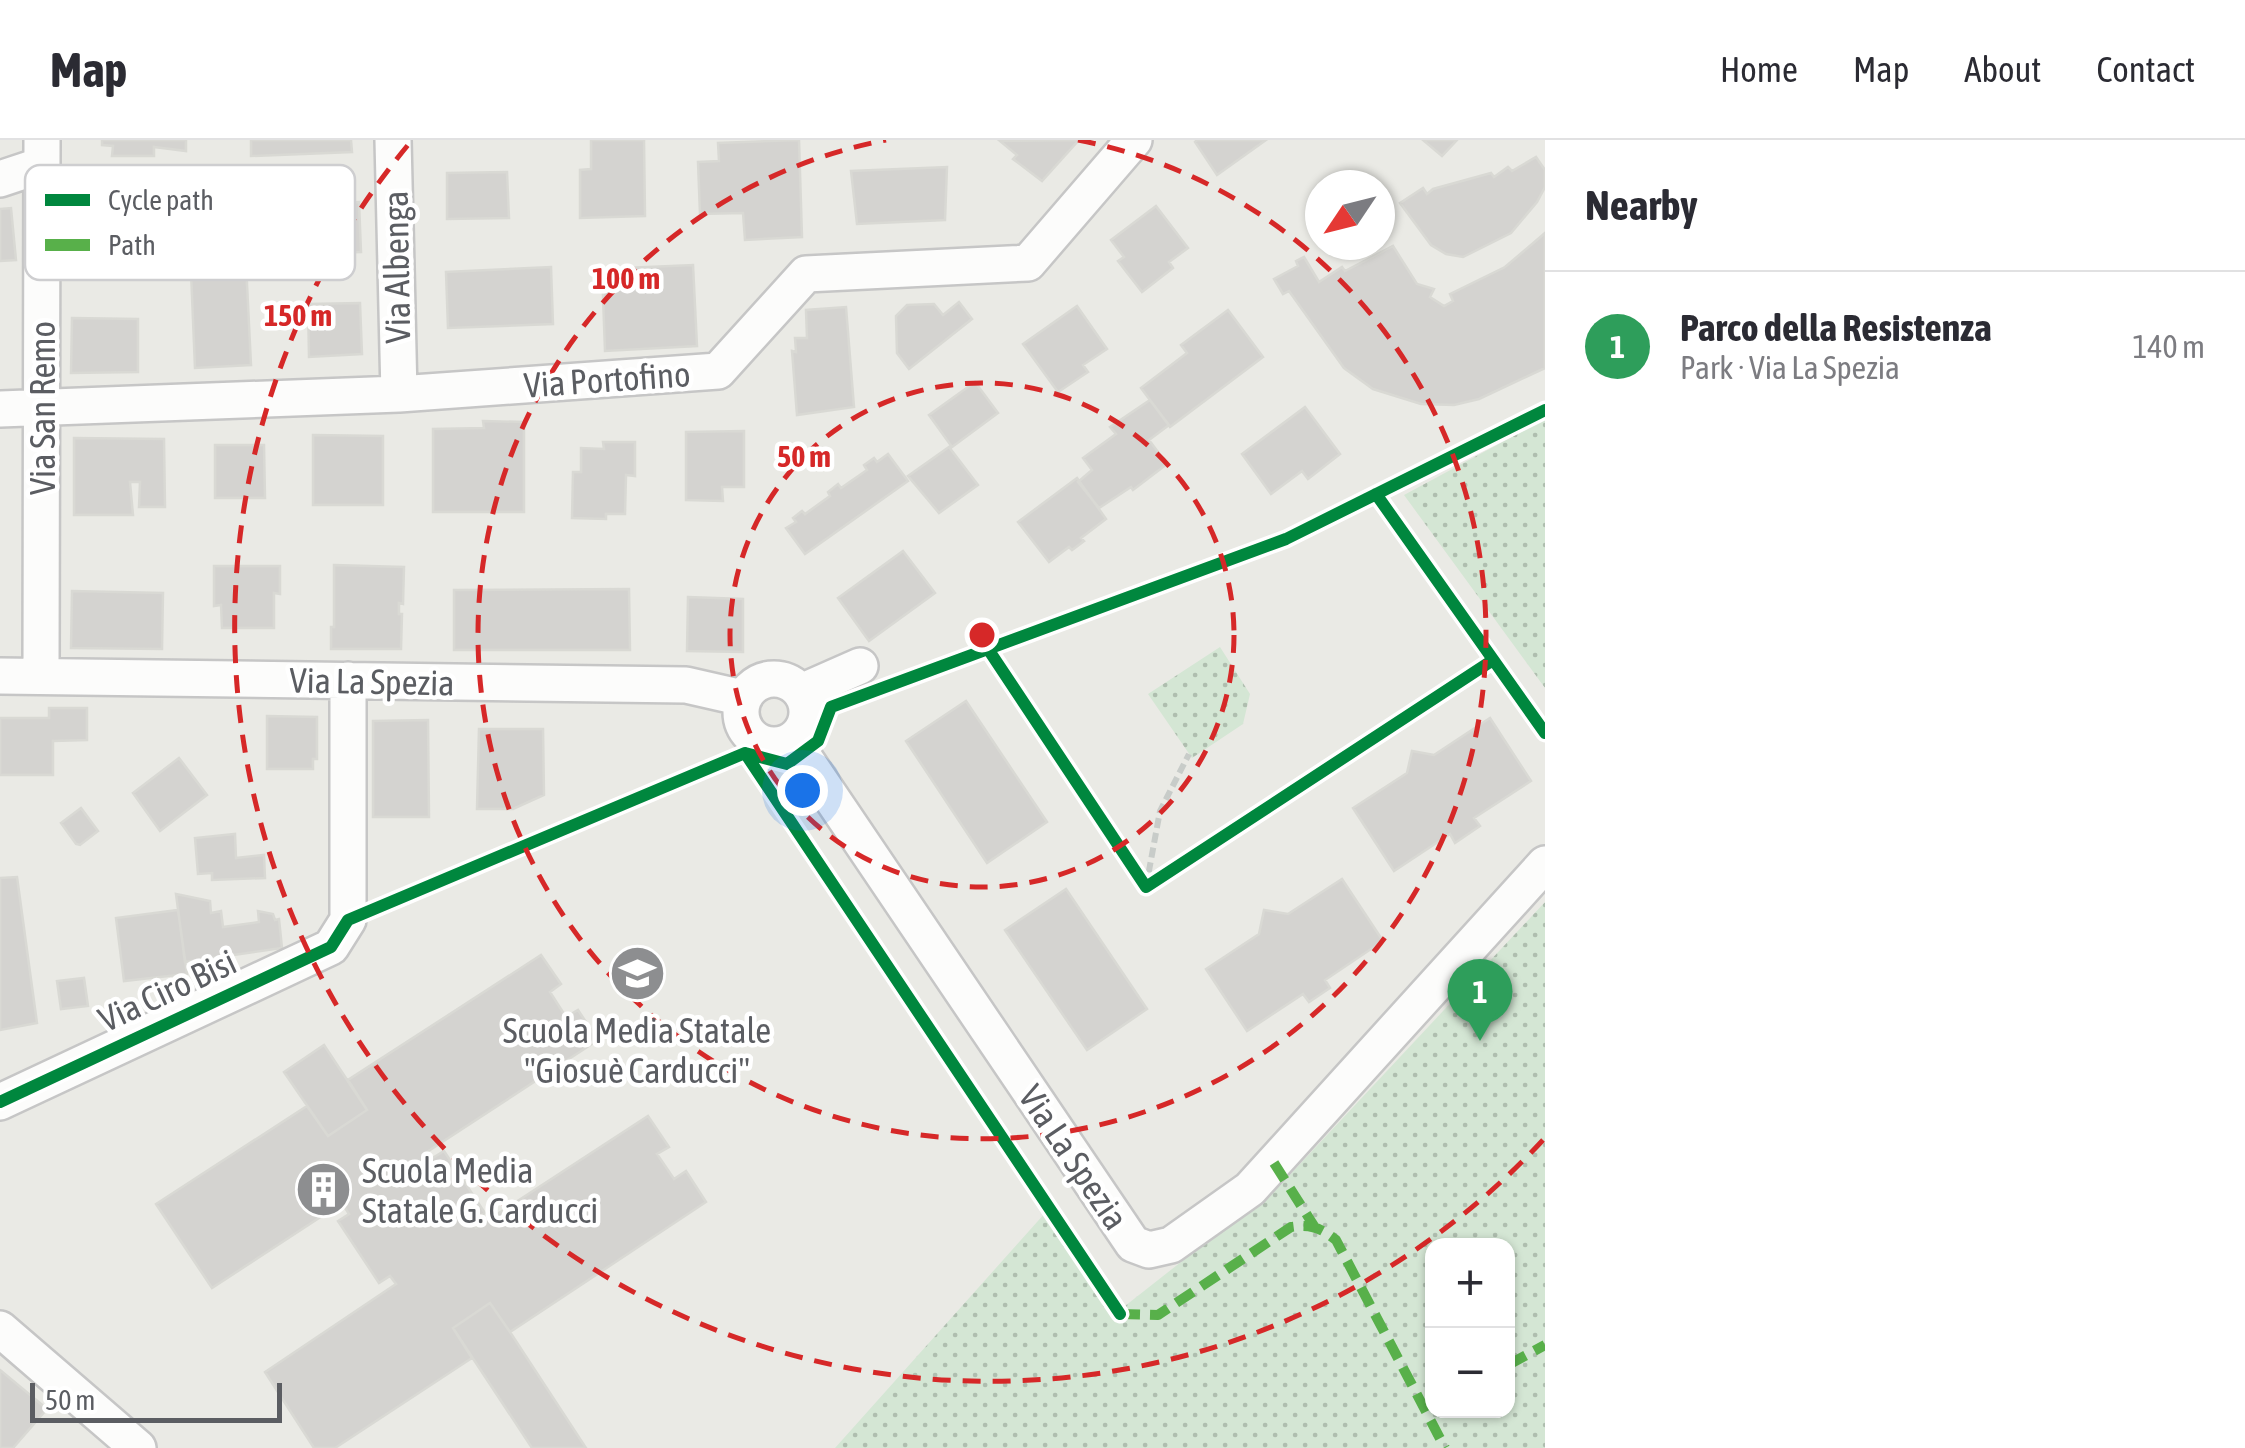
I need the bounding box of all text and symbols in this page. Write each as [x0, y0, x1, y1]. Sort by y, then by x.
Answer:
text: Map [50, 42, 127, 97]
text: Home [1720, 49, 1798, 89]
text: Map [1853, 49, 1909, 89]
text: About [1964, 49, 2041, 89]
text: Contact [2096, 49, 2195, 89]
legend [25, 165, 355, 280]
north arrow [1305, 170, 1395, 260]
text: Nearby [1585, 181, 1698, 229]
text: Cycle path [108, 184, 214, 216]
street label: Via Albenga [375, 190, 417, 344]
text: Path [108, 229, 156, 261]
text: 100 m [592, 261, 660, 295]
text: 150 m [264, 298, 332, 332]
text: Parco della Resistenza [1680, 306, 1992, 349]
street label: Via San Remo [22, 321, 62, 495]
text: 1 [1610, 328, 1625, 365]
text: 140 m [2132, 328, 2205, 365]
text: Park · Via La Spezia [1680, 349, 1900, 386]
street label: Via Portofino [522, 353, 692, 405]
text: 50 m [777, 439, 831, 473]
centre of rings [964, 617, 1000, 653]
street label: Via La Spezia [289, 660, 455, 702]
your location [777, 765, 828, 816]
street label: Via Ciro Bisi [92, 941, 242, 1039]
school or university icon: Scuola Media Statale "Giosuè Carducci" [607, 944, 667, 1004]
pin: 1 [1448, 958, 1512, 1041]
place label: Scuola Media Statale "Giosuè Carducci" [503, 1010, 771, 1090]
street label: Via La Spezia [1011, 1077, 1137, 1237]
place label: Scuola Media Statale G. Carducci [362, 1150, 598, 1230]
building icon: Scuola Media Statale G. Carducci [293, 1160, 353, 1220]
map controls [1425, 1238, 1515, 1418]
button: + [1425, 1238, 1515, 1328]
button: − [1425, 1328, 1515, 1418]
scale bar [30, 1378, 282, 1422]
text: 50 m [45, 1384, 95, 1416]

